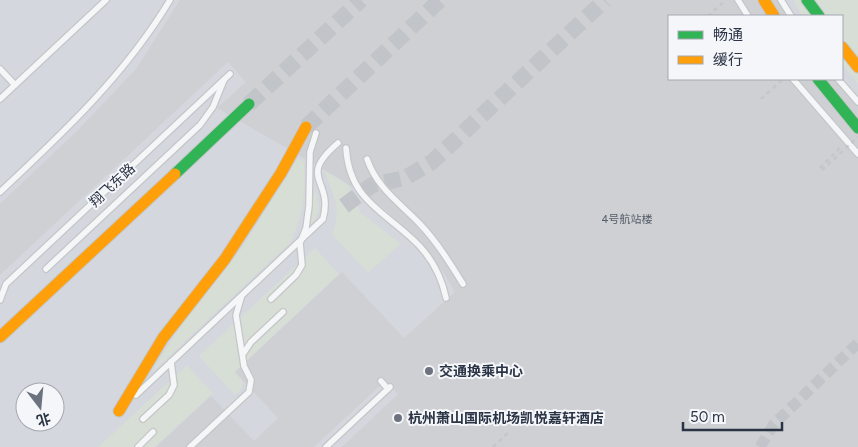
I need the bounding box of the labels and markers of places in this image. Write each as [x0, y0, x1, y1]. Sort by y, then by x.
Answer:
place label: 交通换乘中心 [439, 363, 523, 380]
marker: 交通换乘中心 [423, 365, 435, 377]
place label: 杭州萧山国际机场凯悦嘉轩酒店 [408, 410, 604, 427]
marker: 杭州萧山国际机场凯悦嘉轩酒店 [392, 412, 404, 424]

